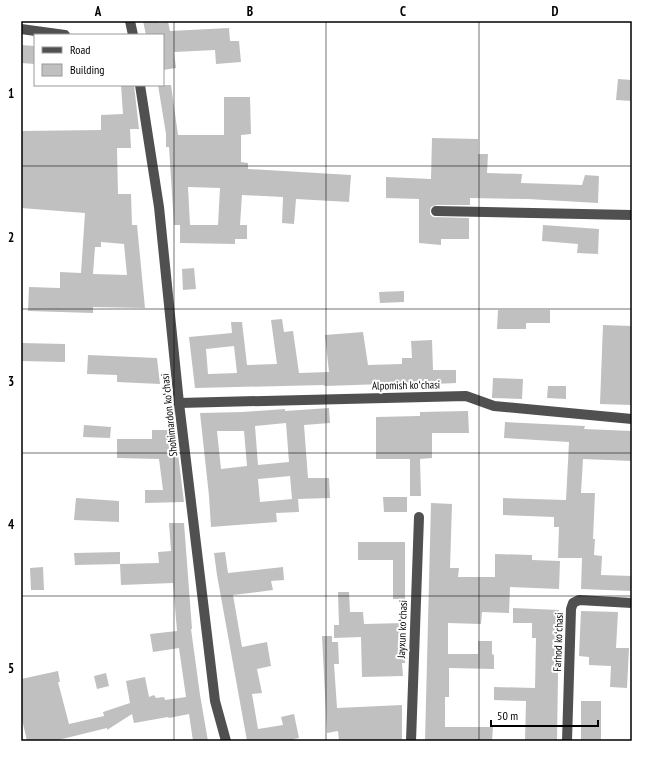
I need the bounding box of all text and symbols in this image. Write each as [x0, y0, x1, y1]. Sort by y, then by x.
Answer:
text: A [94, 3, 102, 20]
text: B [247, 3, 253, 20]
text: C [400, 3, 406, 20]
text: D [552, 3, 559, 20]
legend [34, 34, 164, 86]
text: Road [70, 42, 90, 57]
text: Building [70, 62, 105, 77]
text: 1 [8, 85, 14, 102]
text: 2 [8, 229, 14, 246]
text: 3 [8, 373, 14, 390]
street label: Shohimardon koʻchasi [158, 373, 180, 457]
street label: Alpomish koʻchasi [372, 377, 440, 393]
text: 4 [8, 516, 15, 533]
street label: Jayxun koʻchasi [394, 600, 410, 659]
street label: Farhod koʻchasi [550, 612, 566, 672]
text: 5 [8, 660, 14, 677]
scale bar [491, 702, 598, 728]
text: 50 m [497, 708, 518, 723]

